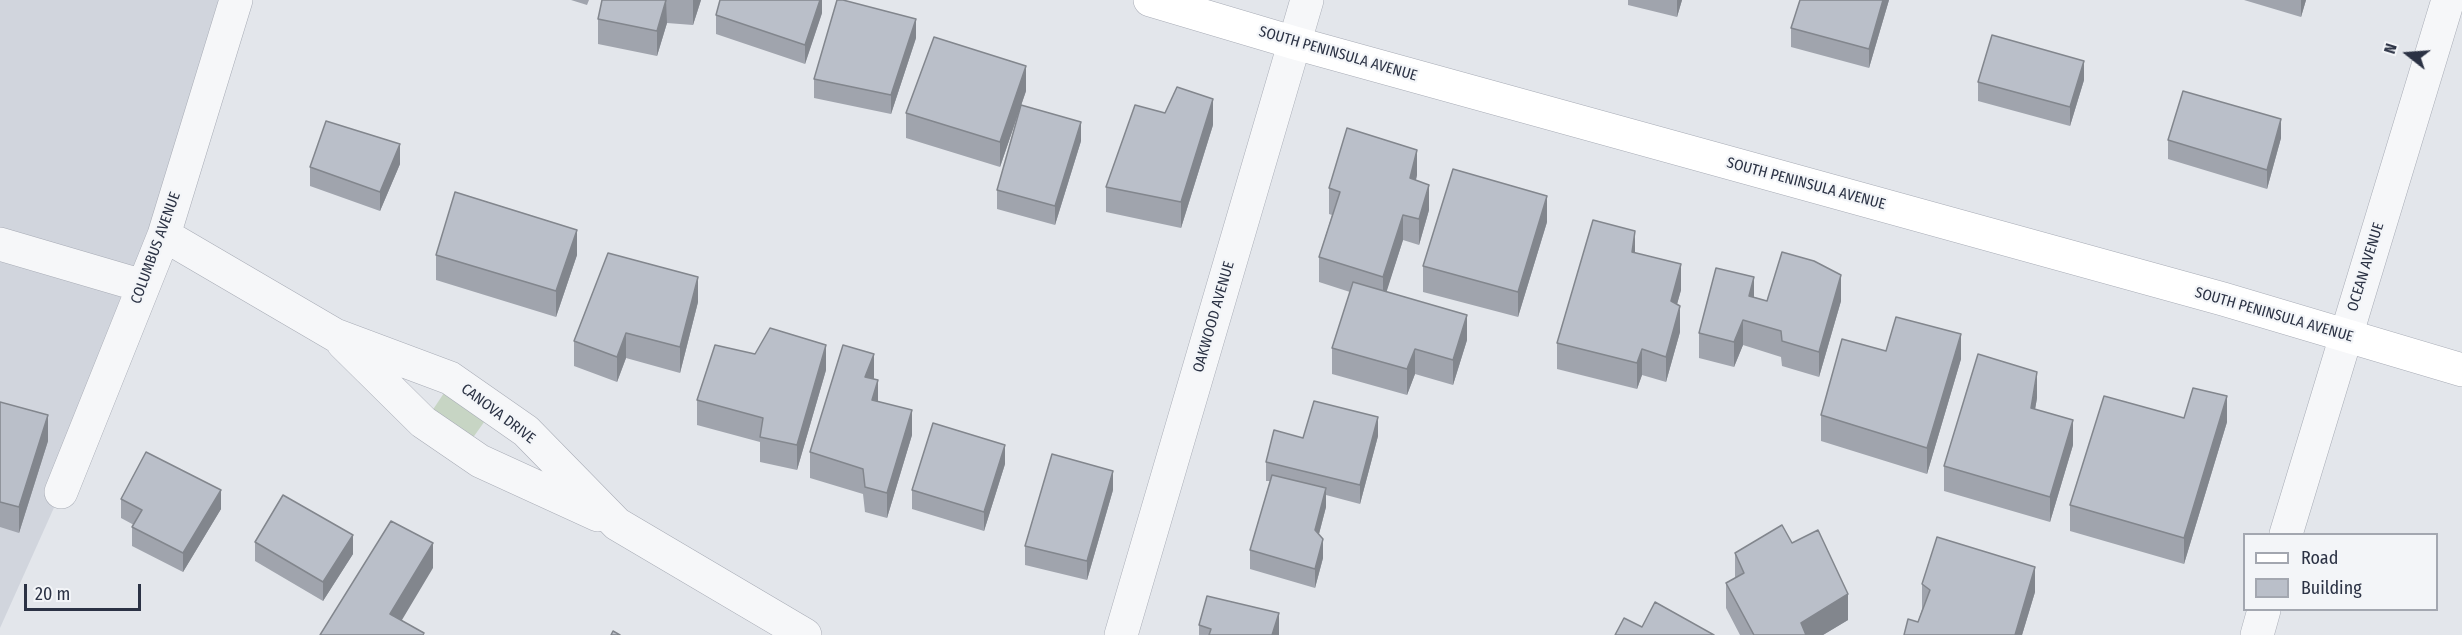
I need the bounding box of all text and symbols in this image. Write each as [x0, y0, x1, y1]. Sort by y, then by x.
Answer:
street label: SOUTH PENINSULA AVENUE [1257, 23, 1419, 85]
north arrow [2378, 24, 2438, 84]
text: N [2380, 41, 2401, 56]
street label: SOUTH PENINSULA AVENUE [1725, 154, 1887, 214]
street label: COLUMBUS AVENUE [127, 190, 185, 306]
street label: OCEAN AVENUE [2344, 220, 2388, 314]
street label: OAKWOOD AVENUE [1190, 259, 1238, 375]
street label: SOUTH PENINSULA AVENUE [2193, 284, 2355, 346]
street label: CANOVA DRIVE [457, 380, 539, 448]
legend [2243, 533, 2438, 611]
text: Road [2301, 547, 2338, 569]
scale bar [27, 572, 144, 610]
text: Building [2301, 577, 2362, 599]
text: 20 m [35, 583, 70, 605]

